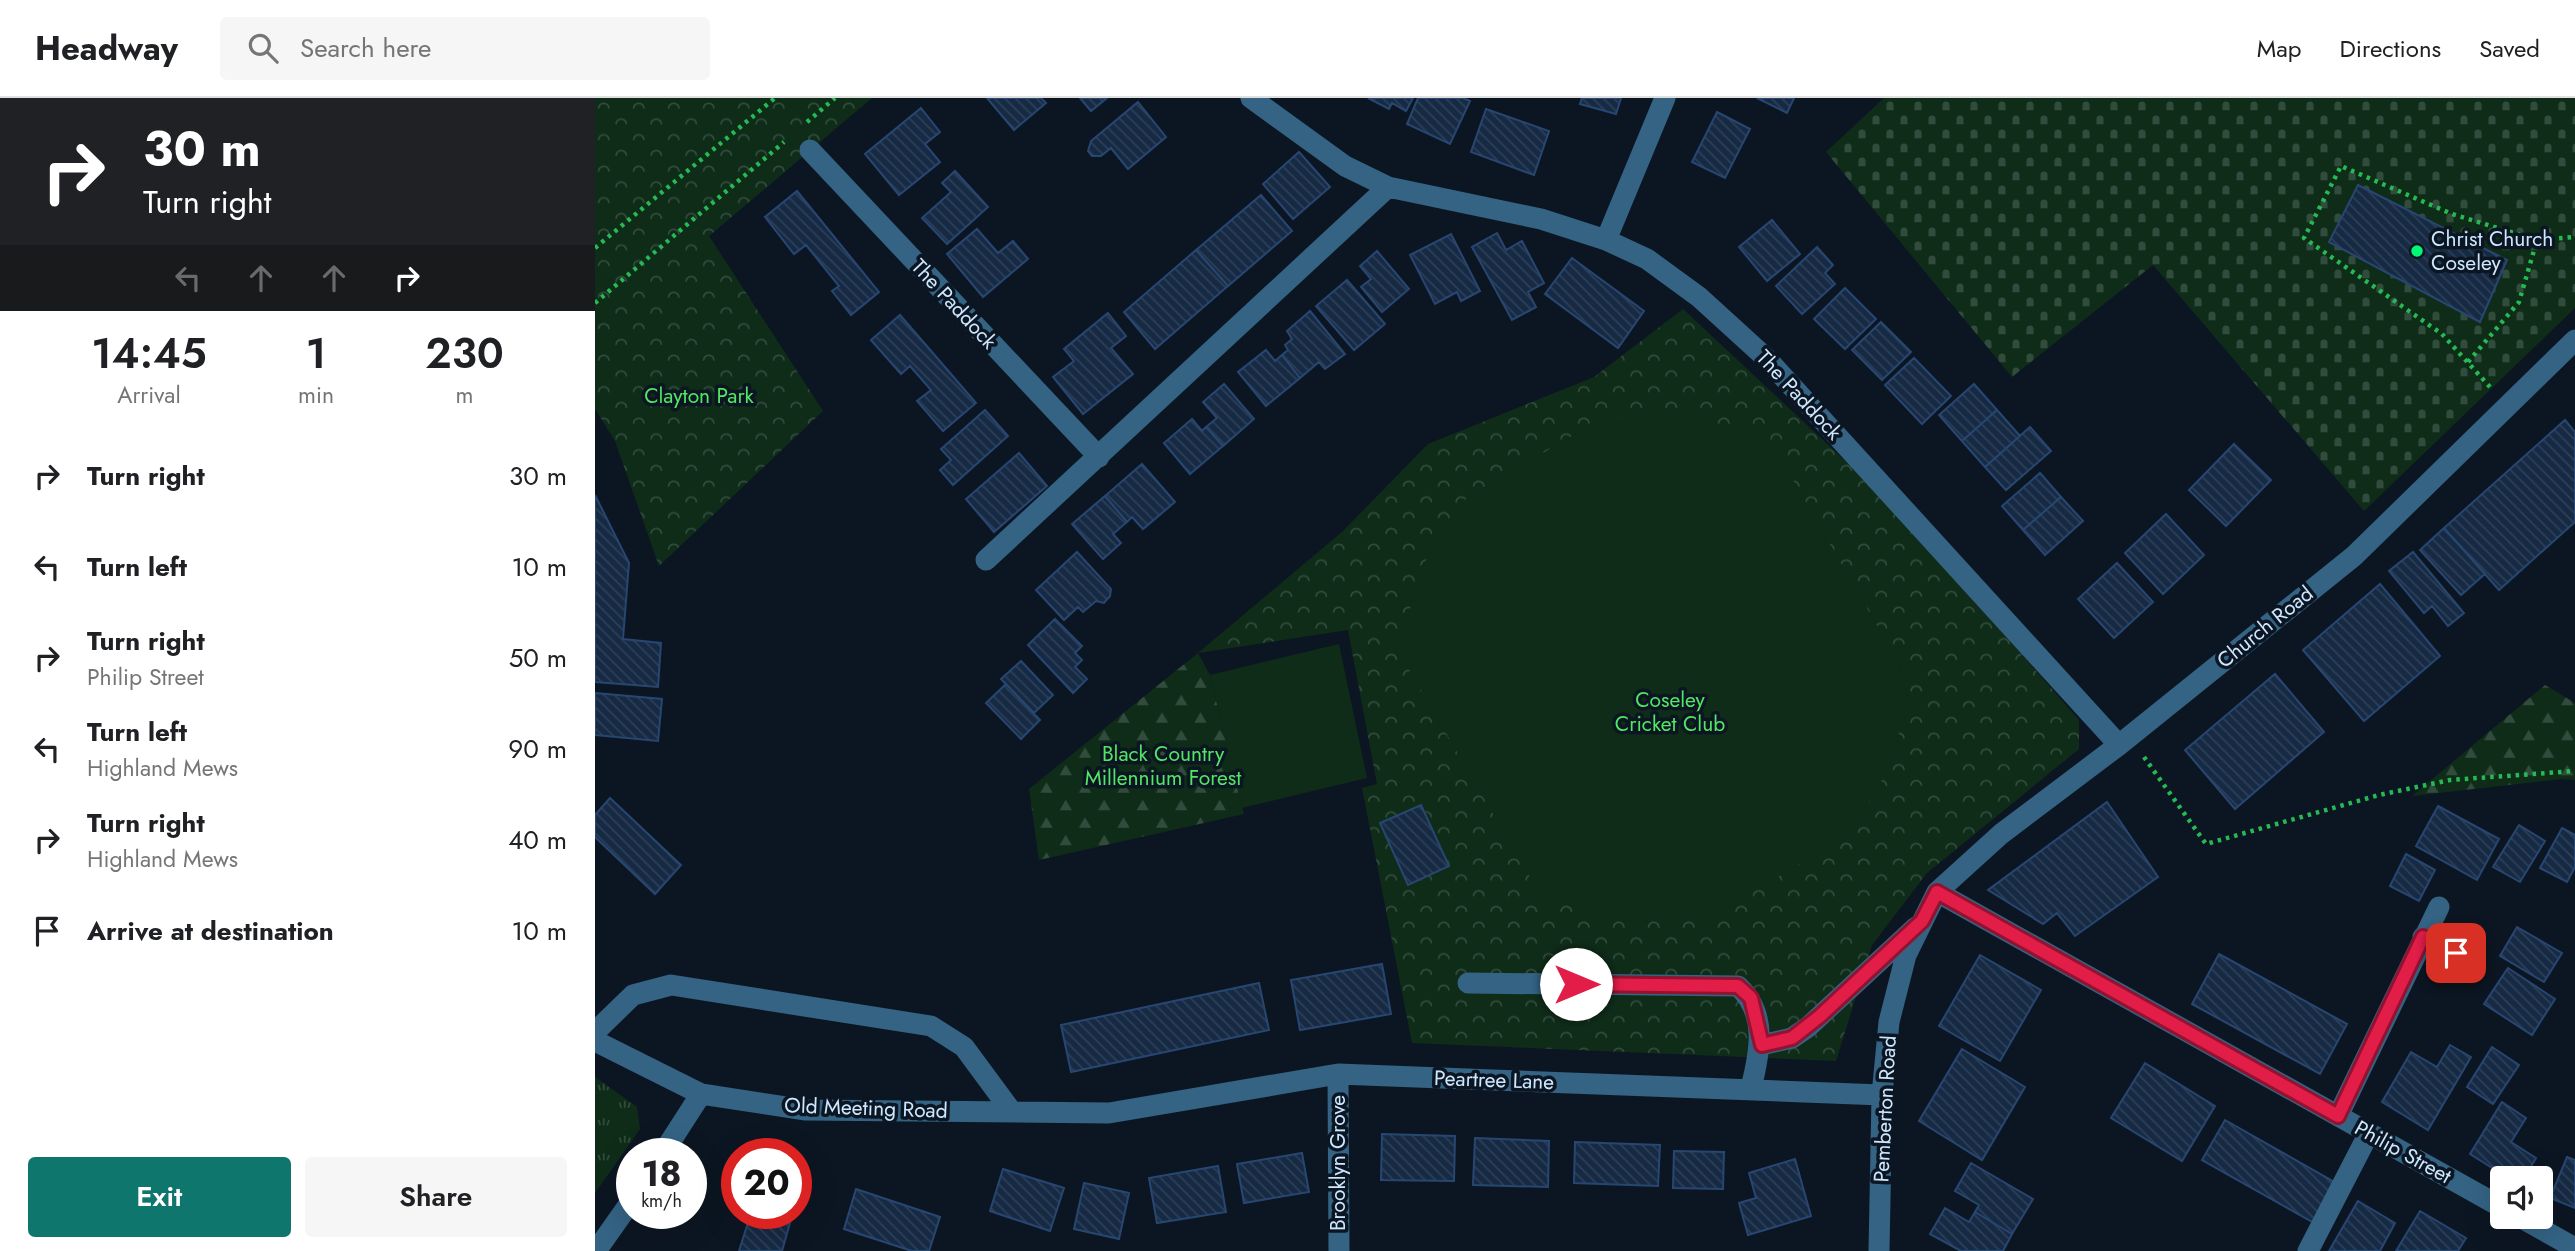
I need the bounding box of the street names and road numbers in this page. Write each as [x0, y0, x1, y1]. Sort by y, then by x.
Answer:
street label: The Paddock [904, 252, 1004, 356]
street label: The Paddock [1749, 343, 1849, 447]
street label: Church Road [2210, 579, 2320, 675]
street label: Pemberton Road [1866, 1035, 1904, 1183]
street label: Peartree Lane [1433, 1063, 1555, 1097]
street label: Old Meeting Road [784, 1090, 948, 1126]
street label: Brooklyn Grove [1323, 1095, 1353, 1231]
street label: Philip Street [2349, 1113, 2457, 1191]

